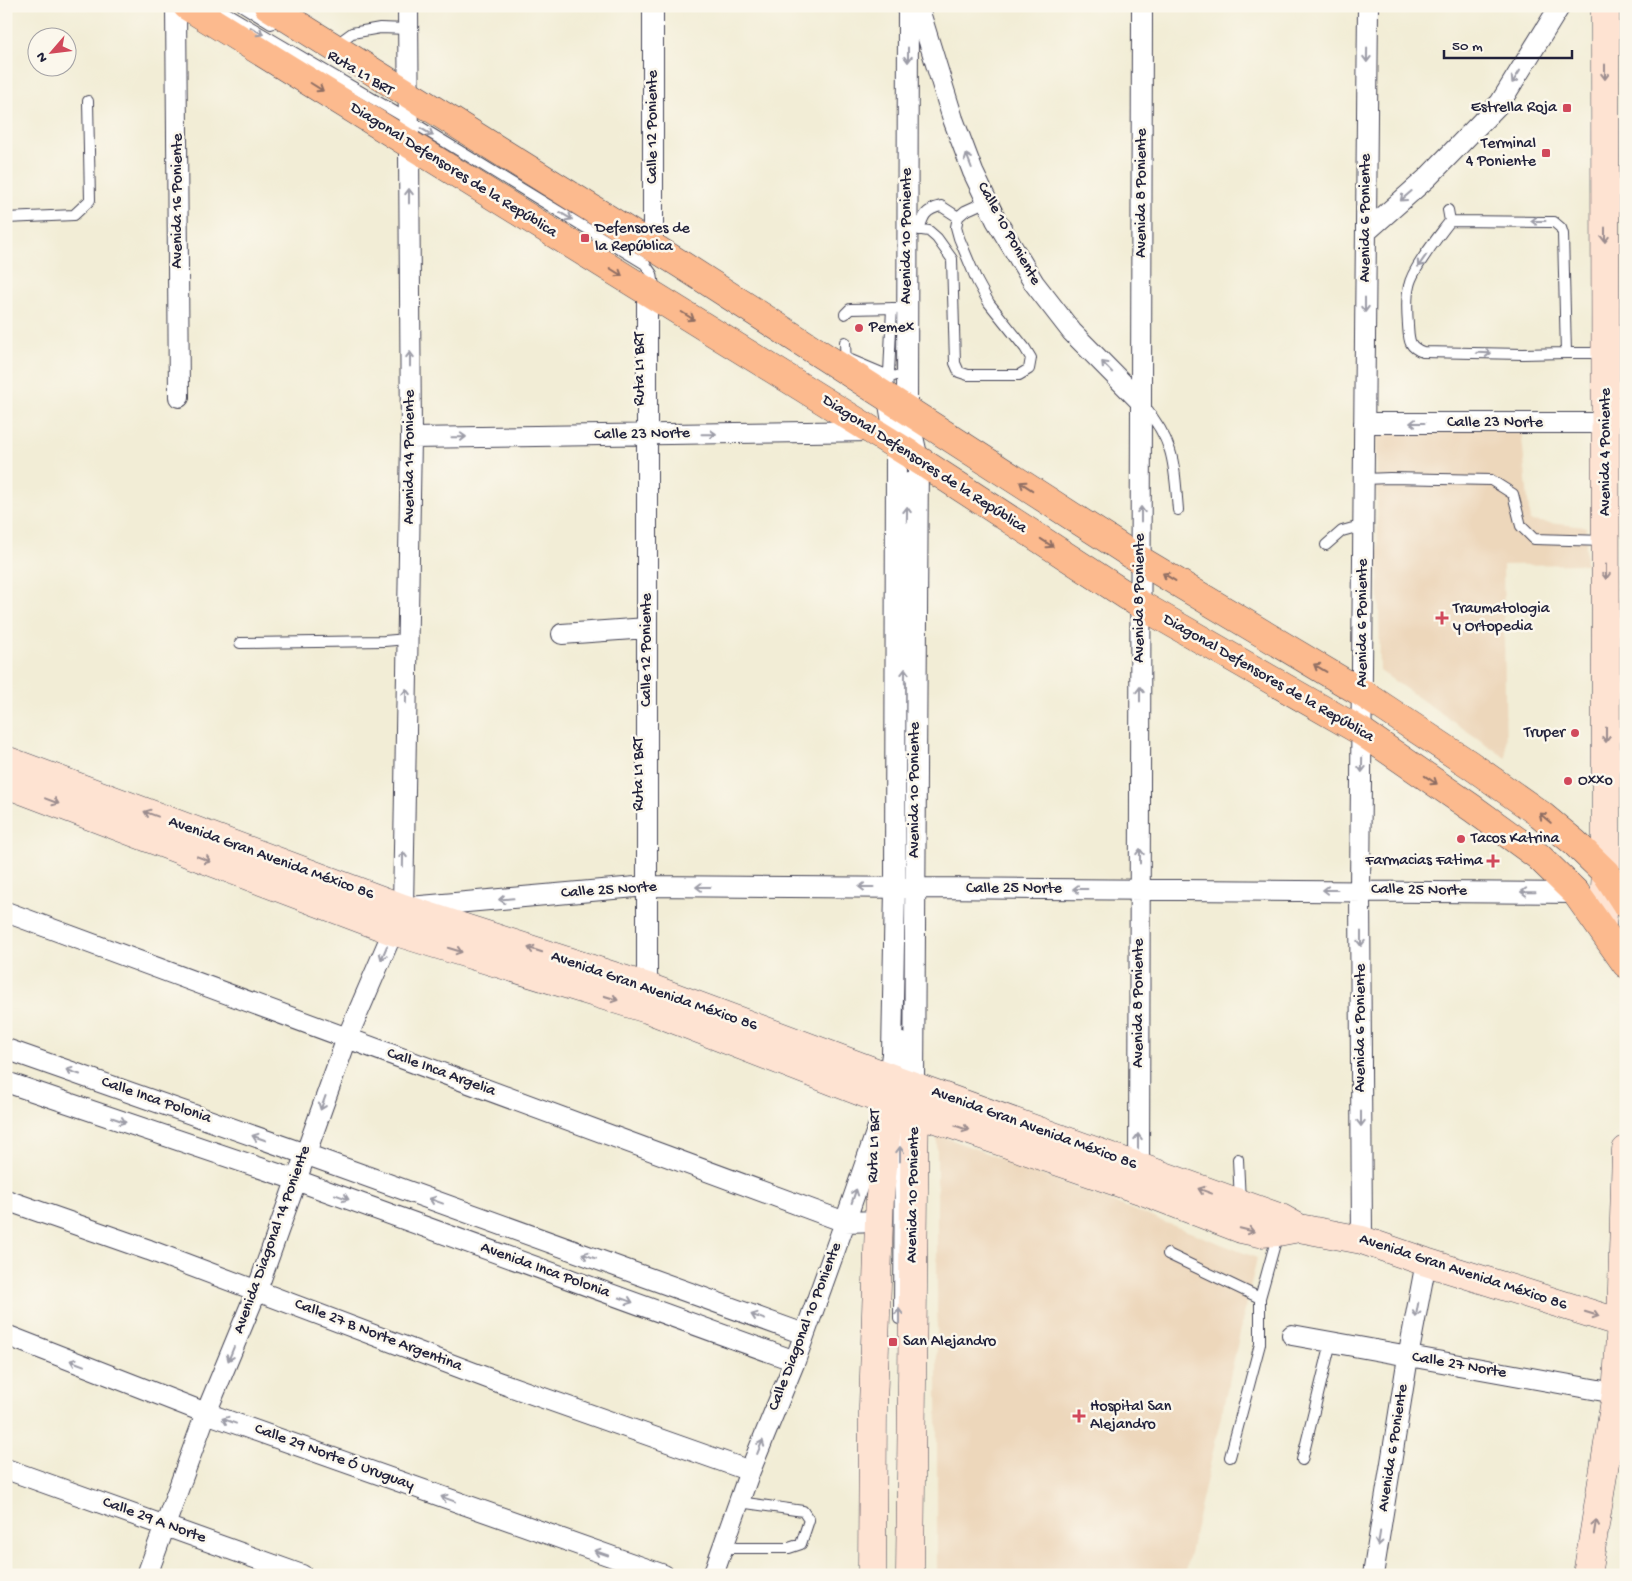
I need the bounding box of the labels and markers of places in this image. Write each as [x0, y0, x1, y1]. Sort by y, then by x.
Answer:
place label: Estrella Roja [1471, 99, 1558, 118]
marker: Estrella Roja [1561, 102, 1573, 114]
place label: Terminal 4 Poniente [1466, 135, 1537, 172]
marker: Terminal 4 Poniente [1540, 147, 1552, 159]
place label: Defensores de la República [594, 220, 691, 257]
marker: Defensores de la República [579, 232, 591, 244]
place label: Pemex [868, 319, 915, 338]
marker: Pemex [853, 322, 865, 334]
place label: Traumatologia y Ortopedia [1452, 600, 1551, 637]
marker: Traumatologia y Ortopedia [1435, 611, 1449, 625]
place label: Truper [1523, 724, 1566, 743]
marker: Truper [1569, 727, 1581, 739]
place label: Oxxo [1578, 772, 1613, 791]
marker: Oxxo [1562, 775, 1574, 787]
place label: Tacos Katrina [1470, 830, 1560, 849]
marker: Tacos Katrina [1455, 833, 1467, 845]
place label: Farmacias Fatima [1364, 852, 1484, 871]
marker: Farmacias Fatima [1487, 855, 1499, 867]
place label: San Alejandro [903, 1333, 996, 1352]
marker: San Alejandro [887, 1336, 899, 1348]
place label: Hospital San Alejandro [1090, 1398, 1172, 1435]
marker: Hospital San Alejandro [1072, 1409, 1086, 1423]

